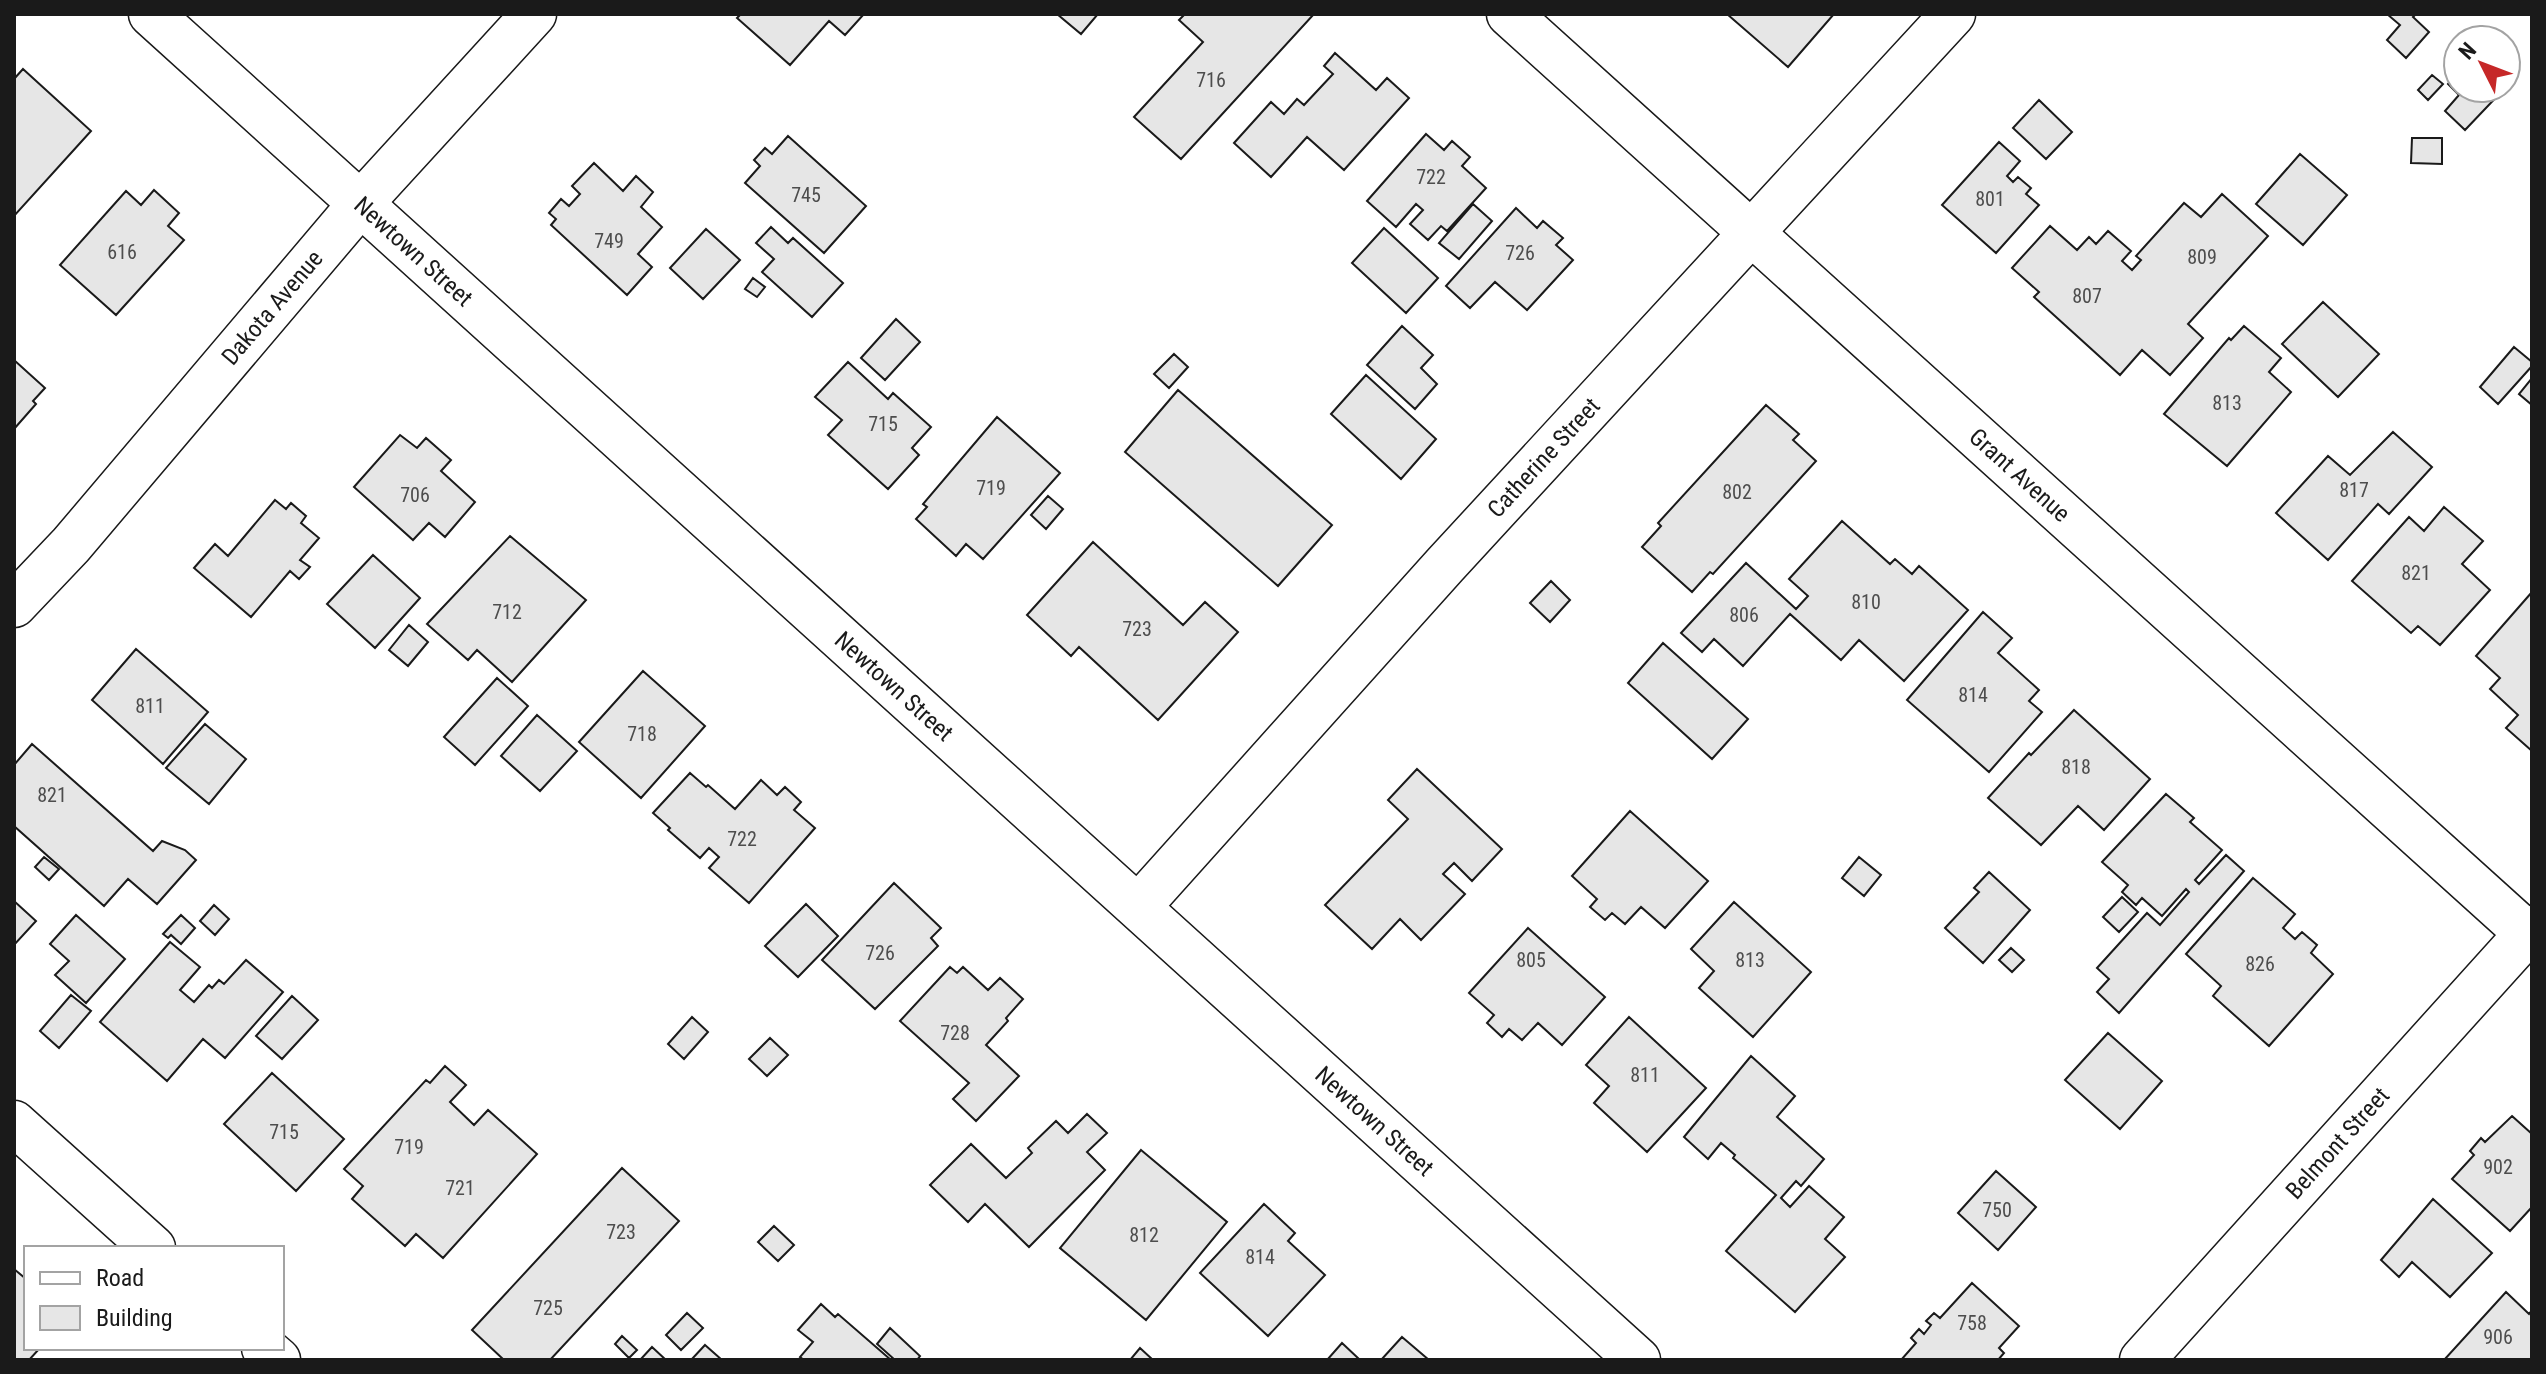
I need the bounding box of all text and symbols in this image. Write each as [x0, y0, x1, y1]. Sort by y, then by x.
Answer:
north arrow [2442, 24, 2522, 104]
text: N [2454, 38, 2481, 64]
house number: 716 [1196, 68, 1226, 92]
house number: 722 [1416, 165, 1446, 189]
house number: 745 [791, 183, 821, 207]
house number: 801 [1975, 187, 2005, 211]
street label: Newtown Street [349, 191, 478, 312]
house number: 749 [594, 229, 624, 253]
house number: 616 [107, 240, 137, 264]
house number: 726 [1505, 241, 1535, 265]
street label: Dakota Avenue [216, 245, 329, 371]
house number: 809 [2187, 245, 2217, 269]
house number: 807 [2072, 284, 2102, 308]
house number: 813 [2212, 391, 2242, 415]
street label: Catherine Street [1482, 392, 1606, 523]
house number: 715 [868, 412, 898, 436]
street label: Grant Avenue [1963, 423, 2076, 528]
house number: 719 [976, 476, 1006, 500]
house number: 817 [2339, 478, 2369, 502]
house number: 802 [1722, 480, 1752, 504]
house number: 706 [400, 483, 430, 507]
house number: 821 [2401, 561, 2431, 585]
house number: 810 [1851, 590, 1881, 614]
house number: 712 [492, 600, 522, 624]
house number: 806 [1729, 603, 1759, 627]
house number: 723 [1122, 617, 1152, 641]
street label: Newtown Street [829, 626, 959, 747]
house number: 814 [1958, 683, 1988, 707]
house number: 811 [135, 694, 165, 718]
house number: 718 [627, 722, 657, 746]
house number: 818 [2061, 755, 2091, 779]
house number: 821 [37, 783, 67, 807]
house number: 722 [727, 827, 757, 851]
house number: 726 [865, 941, 895, 965]
house number: 805 [1516, 948, 1546, 972]
house number: 813 [1735, 948, 1765, 972]
house number: 826 [2245, 952, 2275, 976]
house number: 728 [940, 1021, 970, 1045]
street label: Newtown Street [1309, 1061, 1439, 1182]
house number: 811 [1630, 1063, 1660, 1087]
street label: Belmont Street [2280, 1082, 2395, 1205]
house number: 715 [269, 1120, 299, 1144]
house number: 719 [394, 1135, 424, 1159]
house number: 902 [2483, 1155, 2513, 1179]
house number: 721 [445, 1176, 475, 1200]
house number: 750 [1982, 1198, 2012, 1222]
house number: 723 [606, 1220, 636, 1244]
house number: 812 [1129, 1223, 1159, 1247]
house number: 814 [1245, 1245, 1275, 1269]
legend [24, 1246, 284, 1350]
text: Road [96, 1264, 144, 1292]
house number: 725 [533, 1296, 563, 1320]
text: Building [96, 1304, 173, 1332]
house number: 758 [1957, 1311, 1987, 1335]
house number: 906 [2483, 1325, 2513, 1349]

